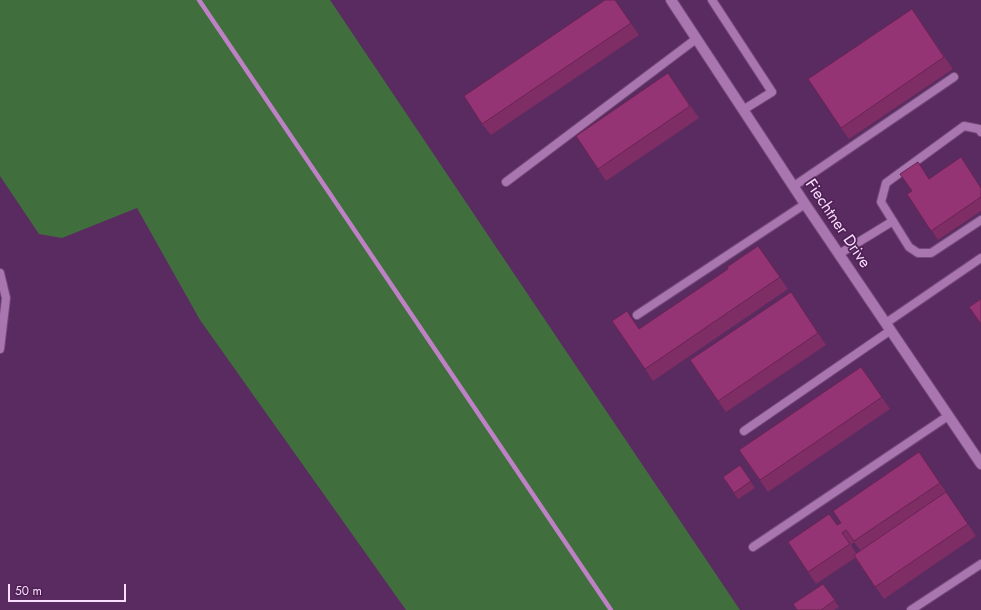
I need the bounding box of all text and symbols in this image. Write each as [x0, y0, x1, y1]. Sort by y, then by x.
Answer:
street label: Fiechtner Drive [800, 176, 874, 272]
scale bar [10, 576, 128, 602]
text: 50 m [15, 582, 42, 600]

